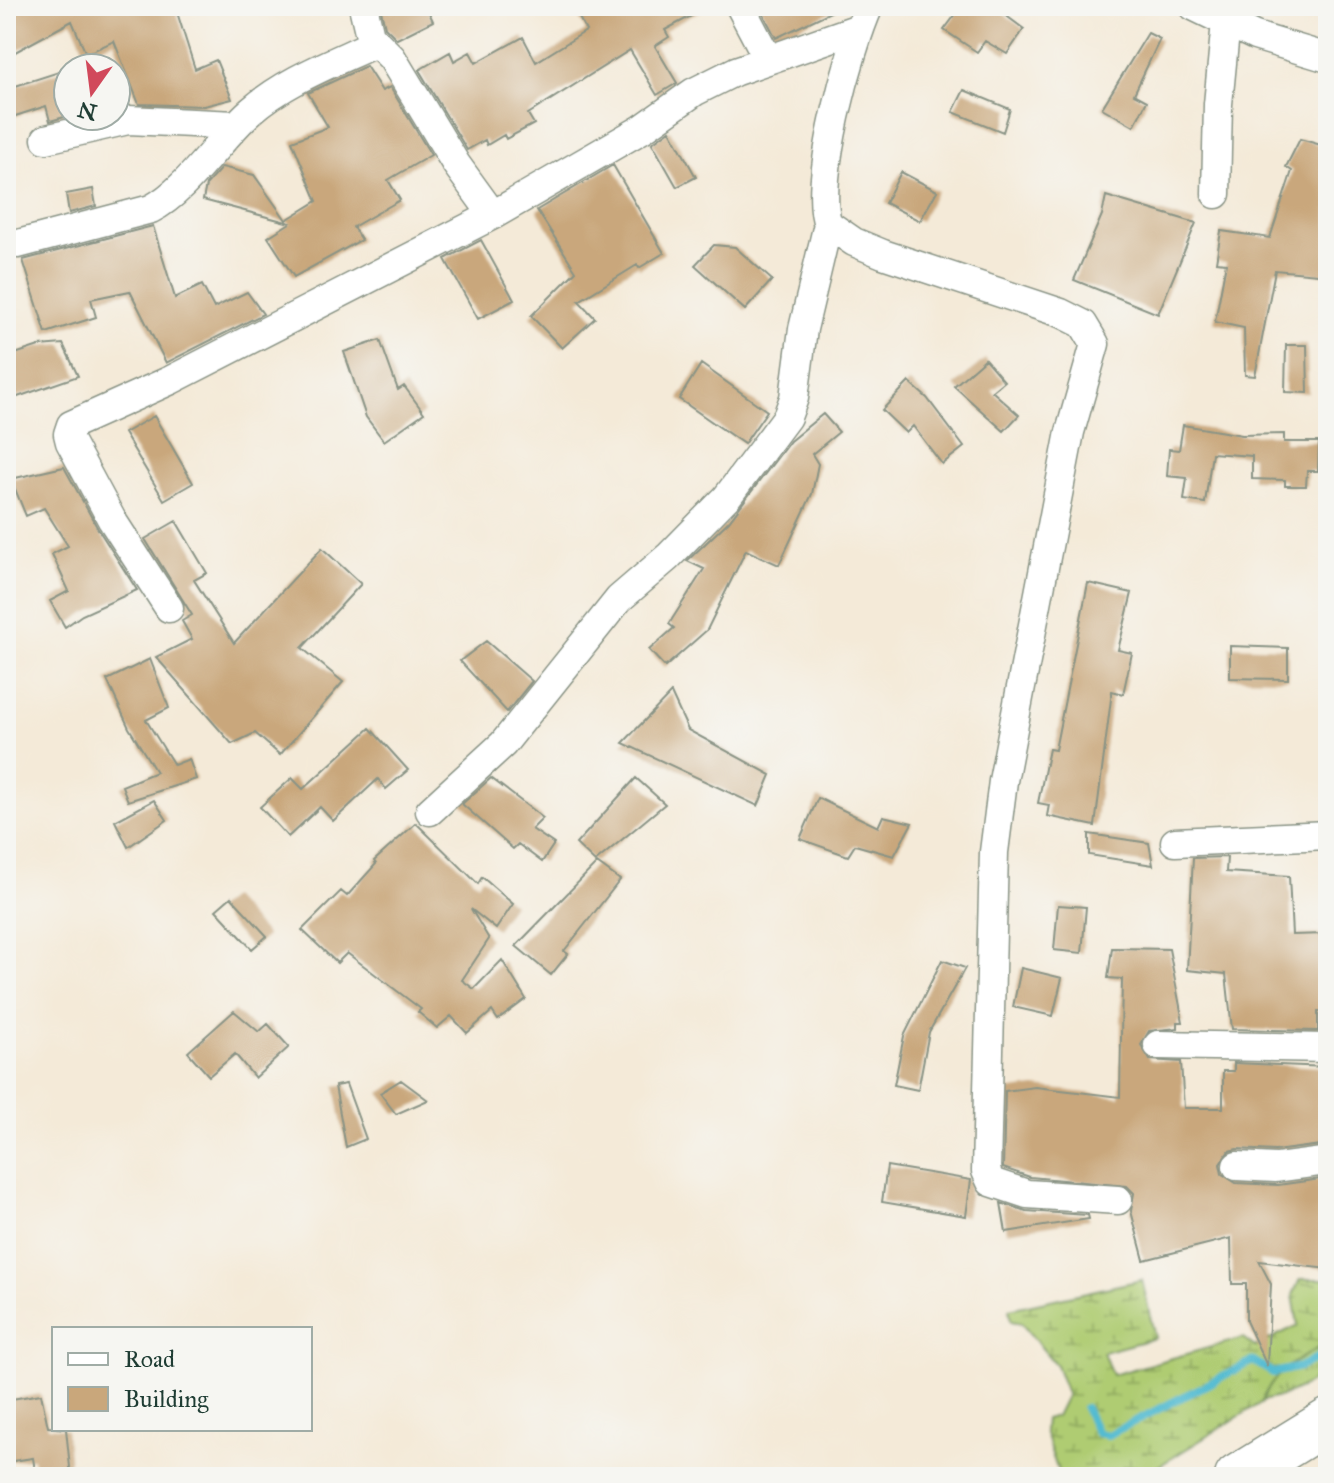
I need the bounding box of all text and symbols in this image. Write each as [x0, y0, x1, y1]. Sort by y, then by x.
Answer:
north arrow [52, 52, 132, 132]
text: N [75, 95, 100, 126]
legend [52, 1327, 312, 1431]
text: Road [124, 1344, 175, 1374]
text: Building [124, 1384, 209, 1414]

